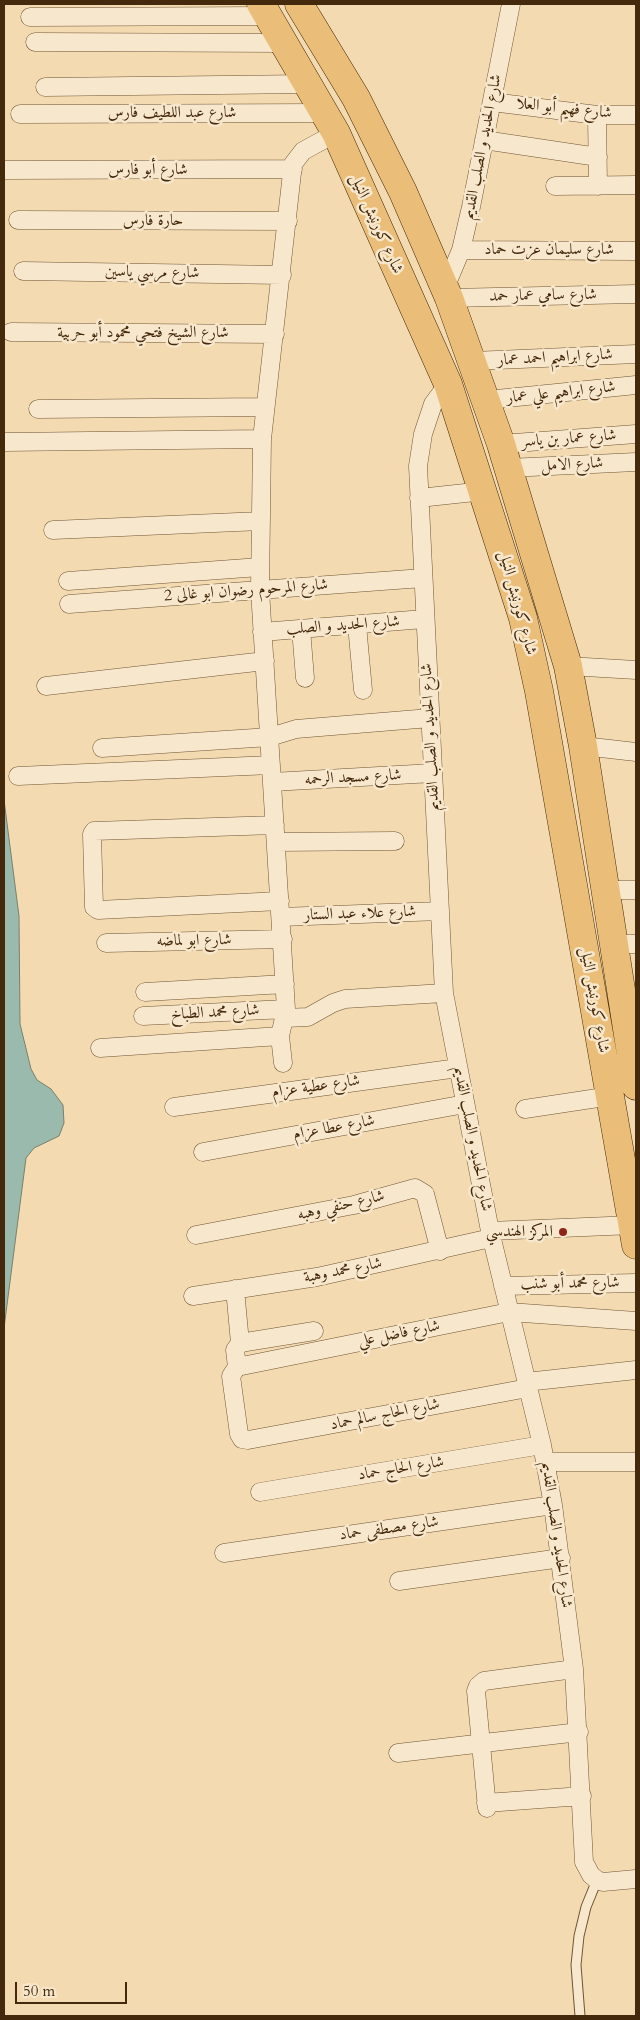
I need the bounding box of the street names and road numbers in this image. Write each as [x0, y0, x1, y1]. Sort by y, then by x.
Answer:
street label: شارع الحديد و الصلب القديم [460, 73, 506, 221]
street label: شارع فهيم أبو العلا [515, 94, 613, 124]
street label: شارع عبد اللطيف فارس [108, 103, 236, 123]
street label: شارع أبو فارس [108, 160, 188, 180]
street label: شارع كورنيش النيل [345, 171, 407, 277]
street label: حارة فارس [123, 211, 183, 231]
street label: شارع سليمان عزت حماد [484, 240, 614, 260]
street label: شارع مرسي ياسين [105, 263, 199, 283]
street label: شارع سامي عمار حمد [489, 285, 597, 307]
street label: شارع الشيخ فتحي محمود أبو حربية [57, 323, 229, 343]
street label: شارع ابراهيم احمد عمار [497, 345, 613, 371]
street label: شارع ابراهيم علي عمار [505, 378, 617, 408]
street label: شارع عمار بن ياسر [521, 426, 617, 452]
street label: شارع الامل [540, 454, 604, 476]
street label: شارع كورنيش النيل [494, 549, 540, 657]
street label: شارع المرحوم رضوان ابو غالى 2 [163, 576, 329, 606]
street label: شارع الحديد و الصلب [286, 612, 400, 640]
street label: شارع الحديد و الصلب القديم [418, 663, 444, 811]
street label: شارع مسجد الرحمه [304, 766, 402, 790]
street label: شارع علاء عبد الستار [303, 902, 417, 926]
street label: شارع ابو لماضه [156, 931, 232, 951]
street label: شارع كورنيش النيل [575, 946, 613, 1054]
street label: شارع محمد الطباخ [170, 1001, 260, 1025]
street label: شارع الحديد و الصلب القديم [449, 1065, 495, 1213]
street label: شارع عطية عزام [271, 1071, 361, 1103]
street label: شارع عطا عزام [292, 1111, 376, 1145]
street label: شارع حنفي وهبه [296, 1187, 386, 1225]
street label: شارع محمد وهبة [302, 1254, 384, 1288]
street label: شارع محمد أبو شنب [520, 1274, 620, 1294]
street label: شارع فاضل علي [356, 1317, 442, 1351]
street label: شارع الحاج سالم حماد [329, 1395, 441, 1435]
street label: شارع الحاج حماد [357, 1453, 445, 1485]
street label: شارع الحديد و الصلب القديم [536, 1461, 576, 1609]
street label: شارع مصطفى حماد [338, 1513, 440, 1545]

